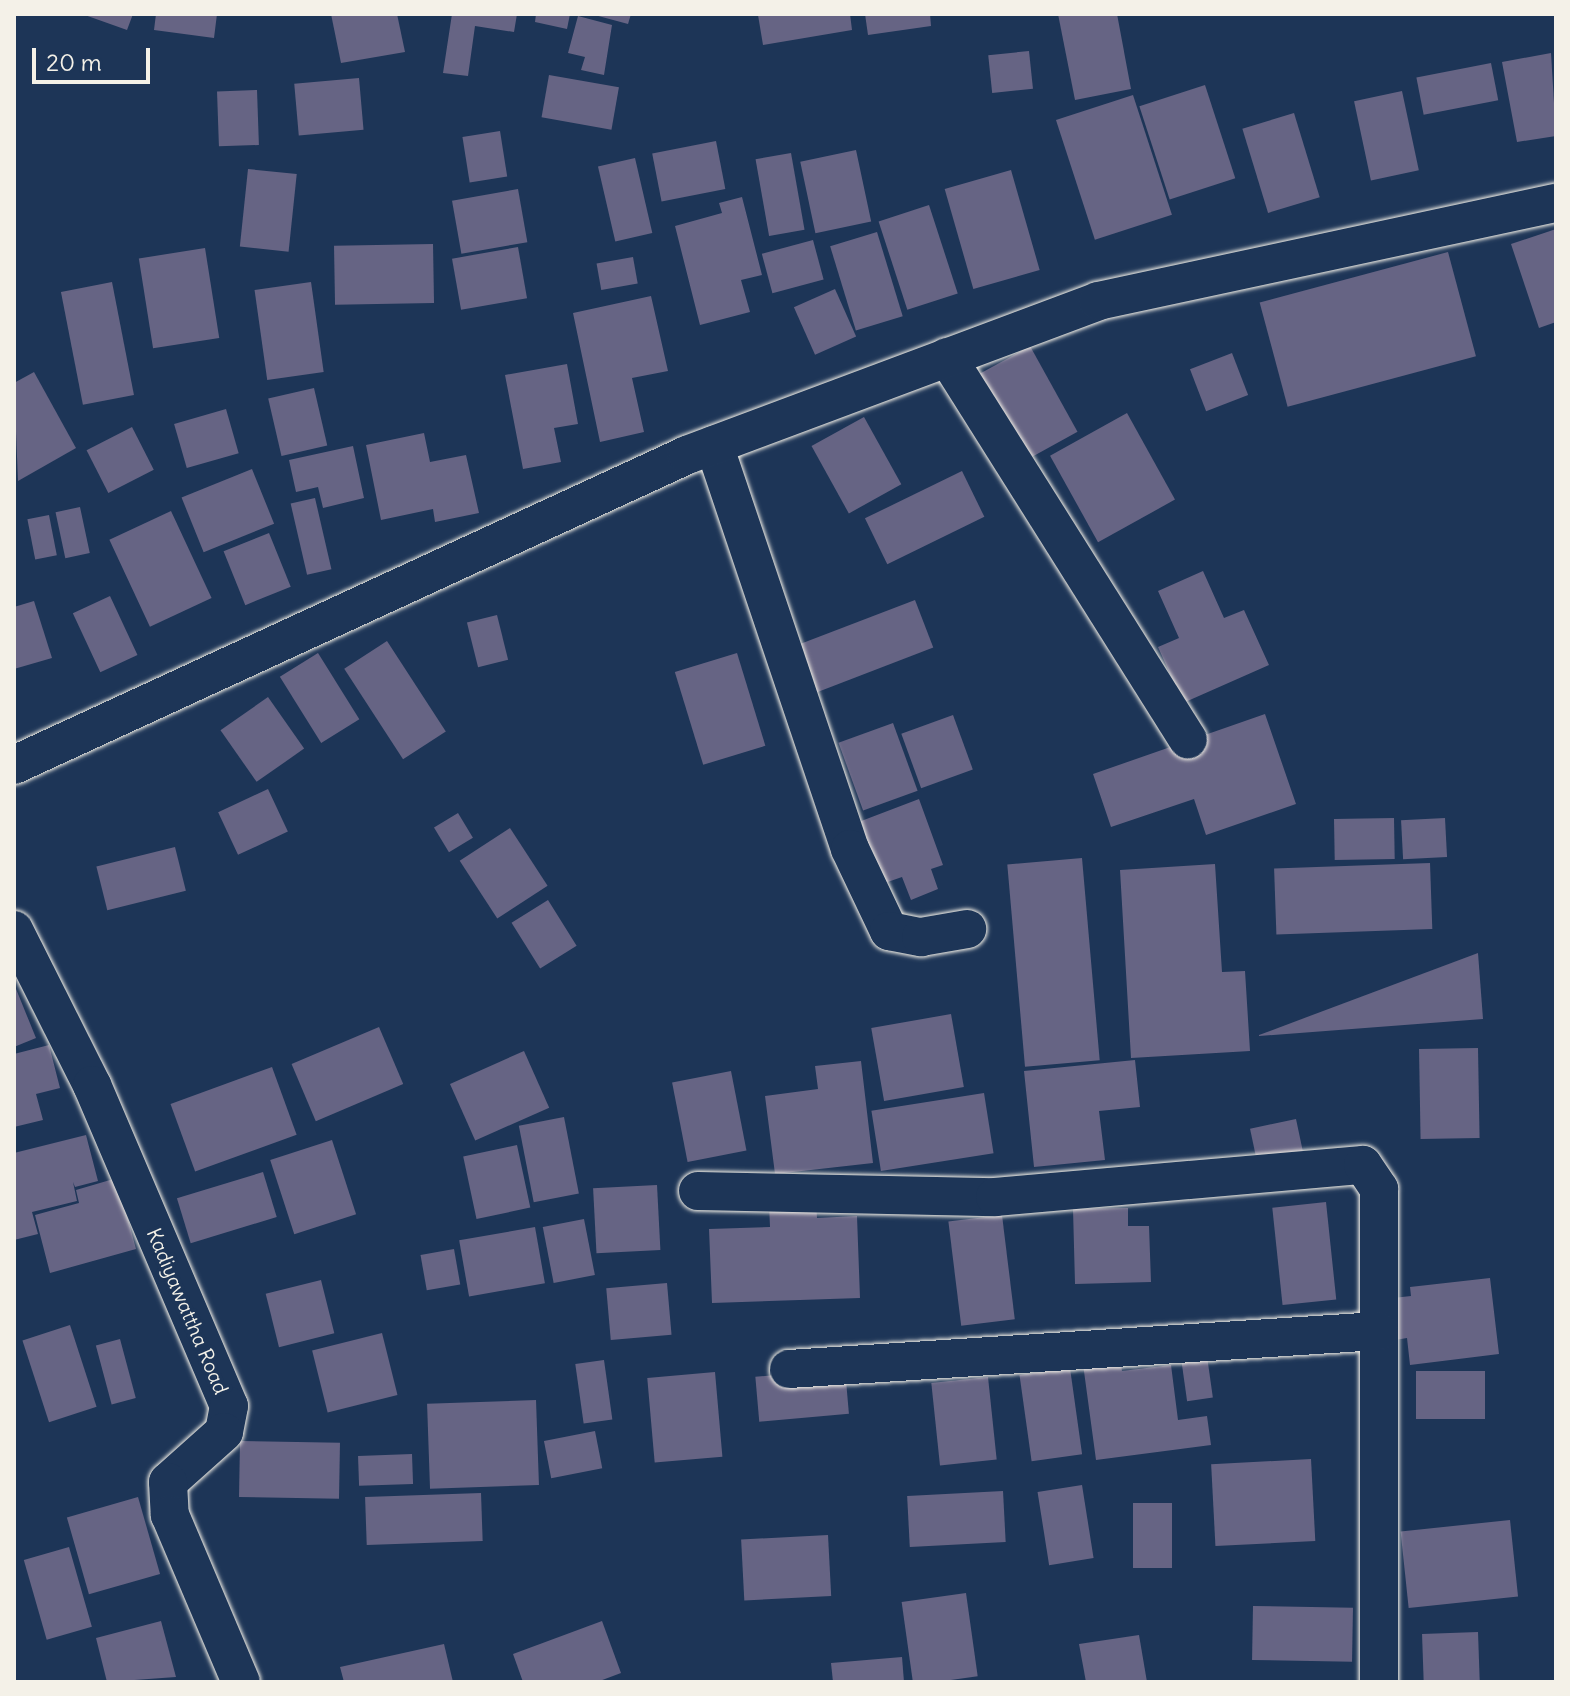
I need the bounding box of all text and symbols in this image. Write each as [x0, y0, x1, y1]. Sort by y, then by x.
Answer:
scale bar [36, 32, 154, 82]
text: 20 m [46, 47, 102, 77]
street label: Kadiyawattha Road [142, 1224, 234, 1398]

